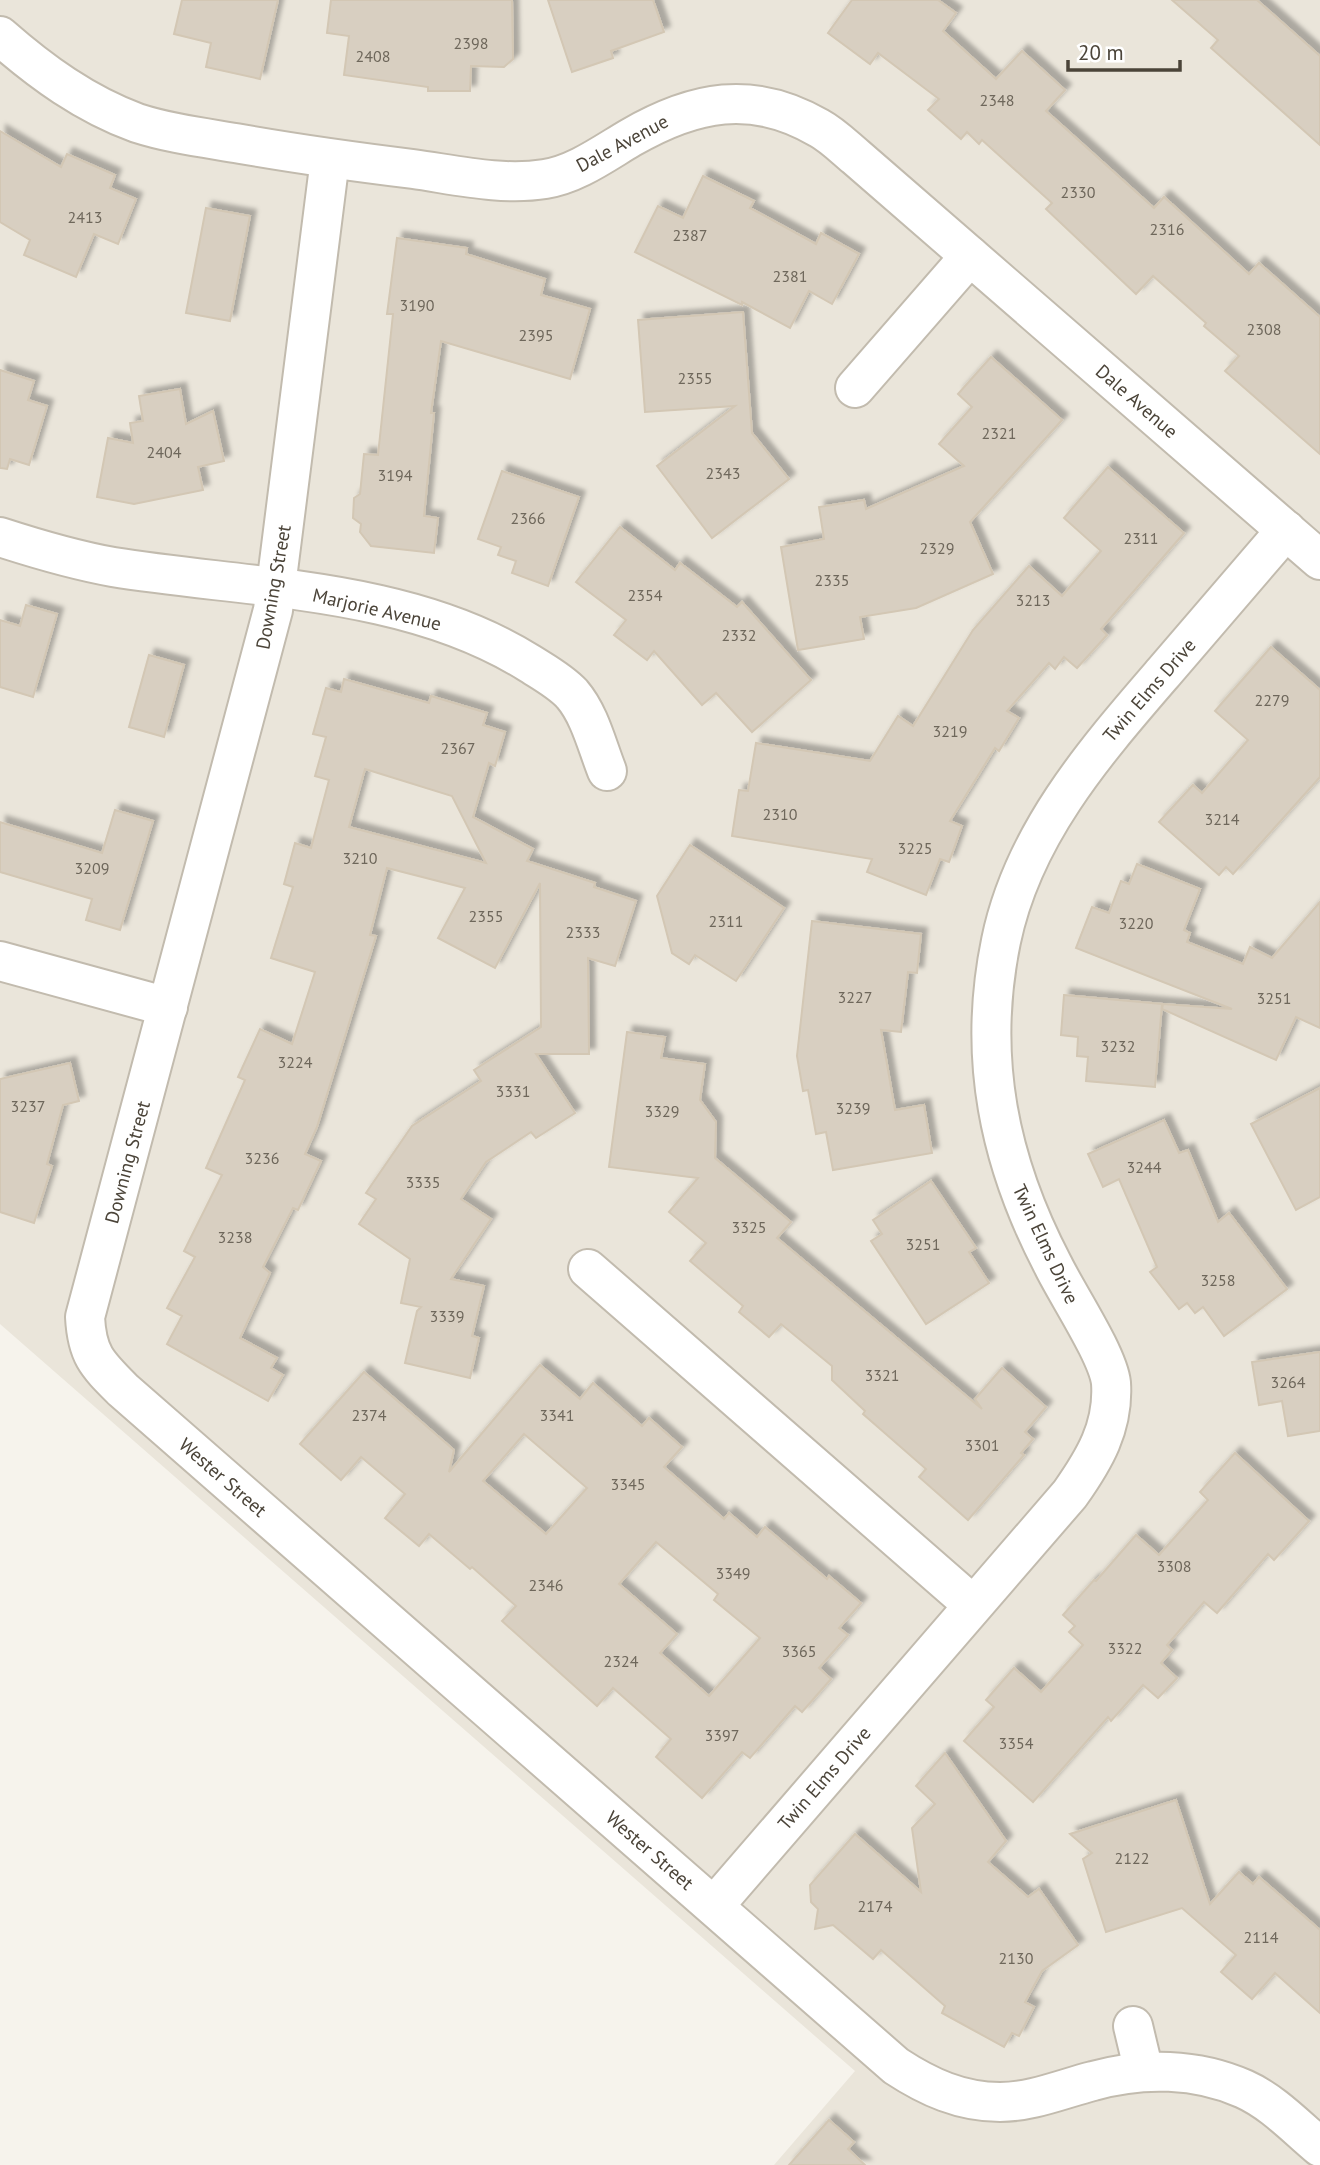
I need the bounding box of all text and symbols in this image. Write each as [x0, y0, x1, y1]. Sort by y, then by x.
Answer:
scale bar [1068, 28, 1180, 72]
house number: 2398 [454, 33, 488, 53]
text: 20 m [1078, 39, 1124, 66]
house number: 2408 [356, 46, 390, 66]
house number: 2348 [980, 90, 1014, 110]
street label: Dale Avenue [572, 109, 672, 177]
house number: 2330 [1061, 182, 1096, 202]
house number: 2413 [68, 207, 102, 227]
house number: 2316 [1150, 219, 1184, 239]
house number: 2387 [673, 225, 707, 245]
house number: 2381 [773, 266, 807, 286]
house number: 3190 [400, 295, 435, 315]
house number: 2308 [1247, 319, 1281, 339]
house number: 2395 [519, 325, 553, 345]
street label: Dale Avenue [1091, 359, 1183, 443]
house number: 2355 [678, 368, 712, 388]
house number: 2321 [982, 423, 1016, 443]
house number: 2404 [147, 442, 182, 462]
house number: 2343 [706, 463, 740, 483]
house number: 3194 [378, 465, 413, 485]
house number: 2366 [511, 508, 545, 528]
street label: Downing Street [250, 522, 296, 651]
house number: 2311 [1124, 528, 1158, 548]
house number: 2329 [920, 538, 954, 558]
house number: 2335 [815, 570, 849, 590]
street label: Marjorie Avenue [310, 583, 444, 635]
house number: 2354 [628, 585, 663, 605]
house number: 3213 [1016, 590, 1050, 610]
house number: 2332 [722, 625, 756, 645]
street label: Twin Elms Drive [1097, 633, 1201, 747]
house number: 2279 [1255, 690, 1289, 710]
house number: 3219 [933, 721, 967, 741]
house number: 2367 [441, 738, 475, 758]
house number: 2310 [763, 804, 798, 824]
house number: 3214 [1205, 809, 1240, 829]
house number: 3225 [898, 838, 932, 858]
house number: 3210 [343, 848, 378, 868]
house number: 3209 [75, 858, 109, 878]
house number: 2355 [469, 906, 503, 926]
house number: 2311 [709, 911, 743, 931]
house number: 3220 [1119, 913, 1154, 933]
house number: 2333 [566, 922, 600, 942]
house number: 3227 [838, 987, 872, 1007]
house number: 3251 [1257, 988, 1291, 1008]
house number: 3232 [1101, 1036, 1135, 1056]
house number: 3224 [278, 1052, 313, 1072]
house number: 3331 [496, 1081, 530, 1101]
house number: 3237 [11, 1096, 45, 1116]
street label: Downing Street [99, 1097, 155, 1226]
house number: 3239 [836, 1098, 870, 1118]
house number: 3329 [645, 1101, 679, 1121]
house number: 3236 [245, 1148, 279, 1168]
house number: 3244 [1127, 1157, 1162, 1177]
house number: 3335 [406, 1172, 440, 1192]
street label: Twin Elms Drive [1008, 1180, 1084, 1308]
house number: 3325 [732, 1217, 766, 1237]
house number: 3238 [218, 1227, 252, 1247]
house number: 3251 [906, 1234, 940, 1254]
house number: 3258 [1201, 1270, 1235, 1290]
house number: 3339 [430, 1306, 464, 1326]
house number: 3321 [865, 1365, 899, 1385]
house number: 3264 [1271, 1372, 1306, 1392]
house number: 2374 [352, 1405, 387, 1425]
house number: 3341 [540, 1405, 574, 1425]
street label: Wester Street [174, 1432, 272, 1522]
house number: 3301 [965, 1435, 999, 1455]
house number: 3345 [611, 1474, 645, 1494]
house number: 3308 [1157, 1556, 1191, 1576]
house number: 3349 [716, 1563, 750, 1583]
house number: 2346 [529, 1575, 563, 1595]
house number: 3322 [1108, 1638, 1142, 1658]
house number: 3365 [782, 1641, 816, 1661]
house number: 2324 [604, 1651, 639, 1671]
street label: Twin Elms Drive [772, 1721, 876, 1835]
house number: 3397 [705, 1725, 739, 1745]
house number: 3354 [999, 1733, 1034, 1753]
street label: Wester Street [601, 1805, 699, 1895]
house number: 2122 [1115, 1848, 1149, 1868]
house number: 2174 [858, 1896, 893, 1916]
house number: 2114 [1244, 1927, 1279, 1947]
house number: 2130 [999, 1948, 1034, 1968]

